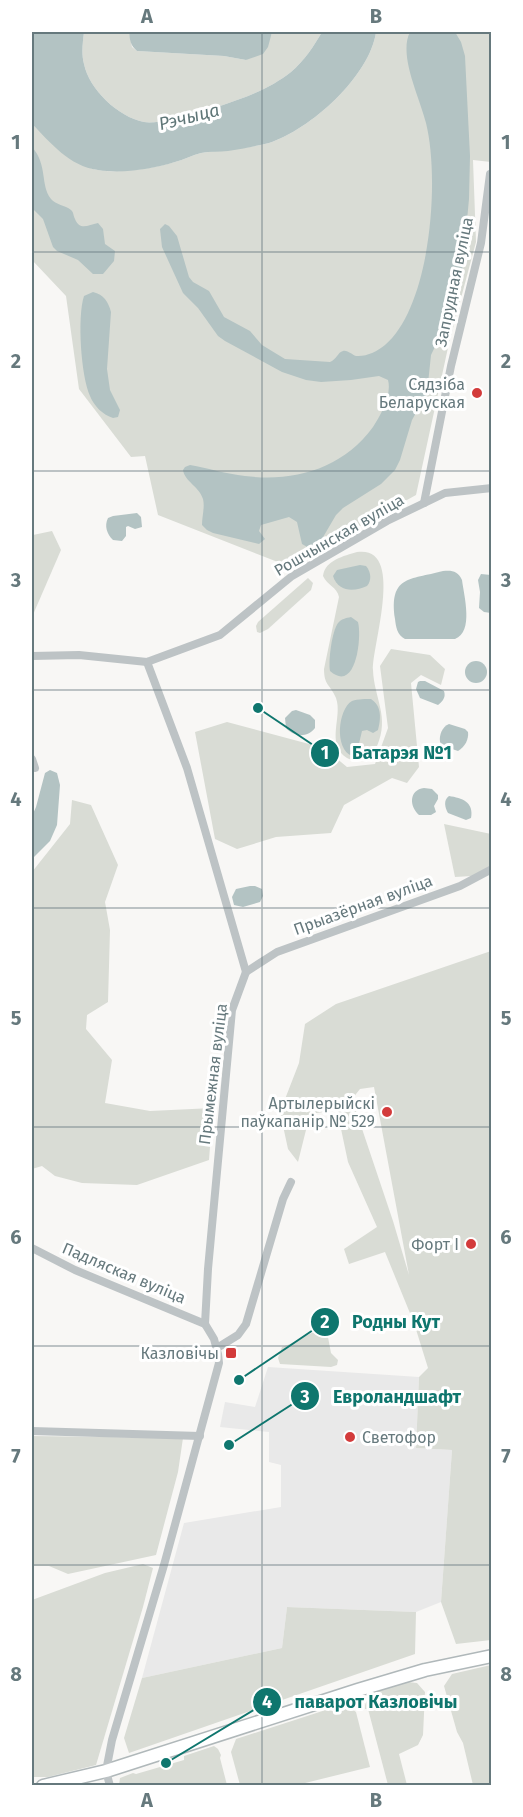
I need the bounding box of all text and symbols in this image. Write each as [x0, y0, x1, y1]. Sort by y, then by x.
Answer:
text: A [140, 4, 154, 28]
text: B [370, 4, 382, 28]
water label: Рэчыца [156, 99, 222, 135]
text: 1 [11, 130, 21, 154]
text: 1 [501, 130, 511, 154]
street label: Запрудная вуліца [431, 215, 477, 349]
text: 2 [11, 349, 21, 373]
text: 2 [501, 349, 511, 373]
place label: Сядзіба Беларуская [379, 375, 465, 412]
marker: Сядзіба Беларуская [470, 386, 484, 400]
street label: Рошчынская вуліца [271, 490, 407, 580]
text: 3 [10, 568, 21, 592]
text: 3 [500, 568, 511, 592]
callout: Батарэя №1 [310, 735, 464, 771]
text: 1 [321, 742, 329, 764]
text: Батарэя №1 [352, 742, 452, 764]
text: 4 [10, 787, 22, 811]
text: 4 [500, 787, 512, 811]
street label: Прыазёрная вуліца [291, 871, 435, 939]
street label: Прымежная вуліца [195, 1002, 231, 1146]
text: 5 [11, 1006, 22, 1030]
text: 5 [501, 1006, 512, 1030]
place label: Артылерыйскі паўкапанір № 529 [240, 1094, 375, 1131]
marker: Артылерыйскі паўкапанір № 529 [380, 1105, 394, 1119]
text: 6 [10, 1225, 22, 1249]
text: 6 [500, 1225, 512, 1249]
place label: Форт I [411, 1235, 459, 1254]
marker: Форт I [464, 1237, 478, 1251]
street label: Падляская вуліца [59, 1238, 189, 1308]
callout: Родны Кут [310, 1304, 452, 1340]
text: 2 [320, 1311, 330, 1333]
text: Родны Кут [352, 1311, 440, 1333]
place label: Казловічы [140, 1344, 219, 1363]
marker: Казловічы [224, 1346, 238, 1360]
callout: Евроландшафт [290, 1378, 473, 1414]
text: 3 [299, 1386, 310, 1408]
text: Евроландшафт [333, 1386, 462, 1408]
place label: Светофор [362, 1428, 436, 1447]
marker: Светофор [343, 1430, 357, 1444]
text: 7 [11, 1444, 21, 1468]
text: 7 [501, 1444, 511, 1468]
text: 8 [10, 1662, 22, 1686]
text: 8 [500, 1662, 512, 1686]
callout: паварот Казловічы [252, 1684, 469, 1720]
text: 4 [262, 1691, 272, 1713]
text: паварот Казловічы [295, 1691, 457, 1713]
text: A [140, 1788, 154, 1812]
text: B [370, 1788, 382, 1812]

